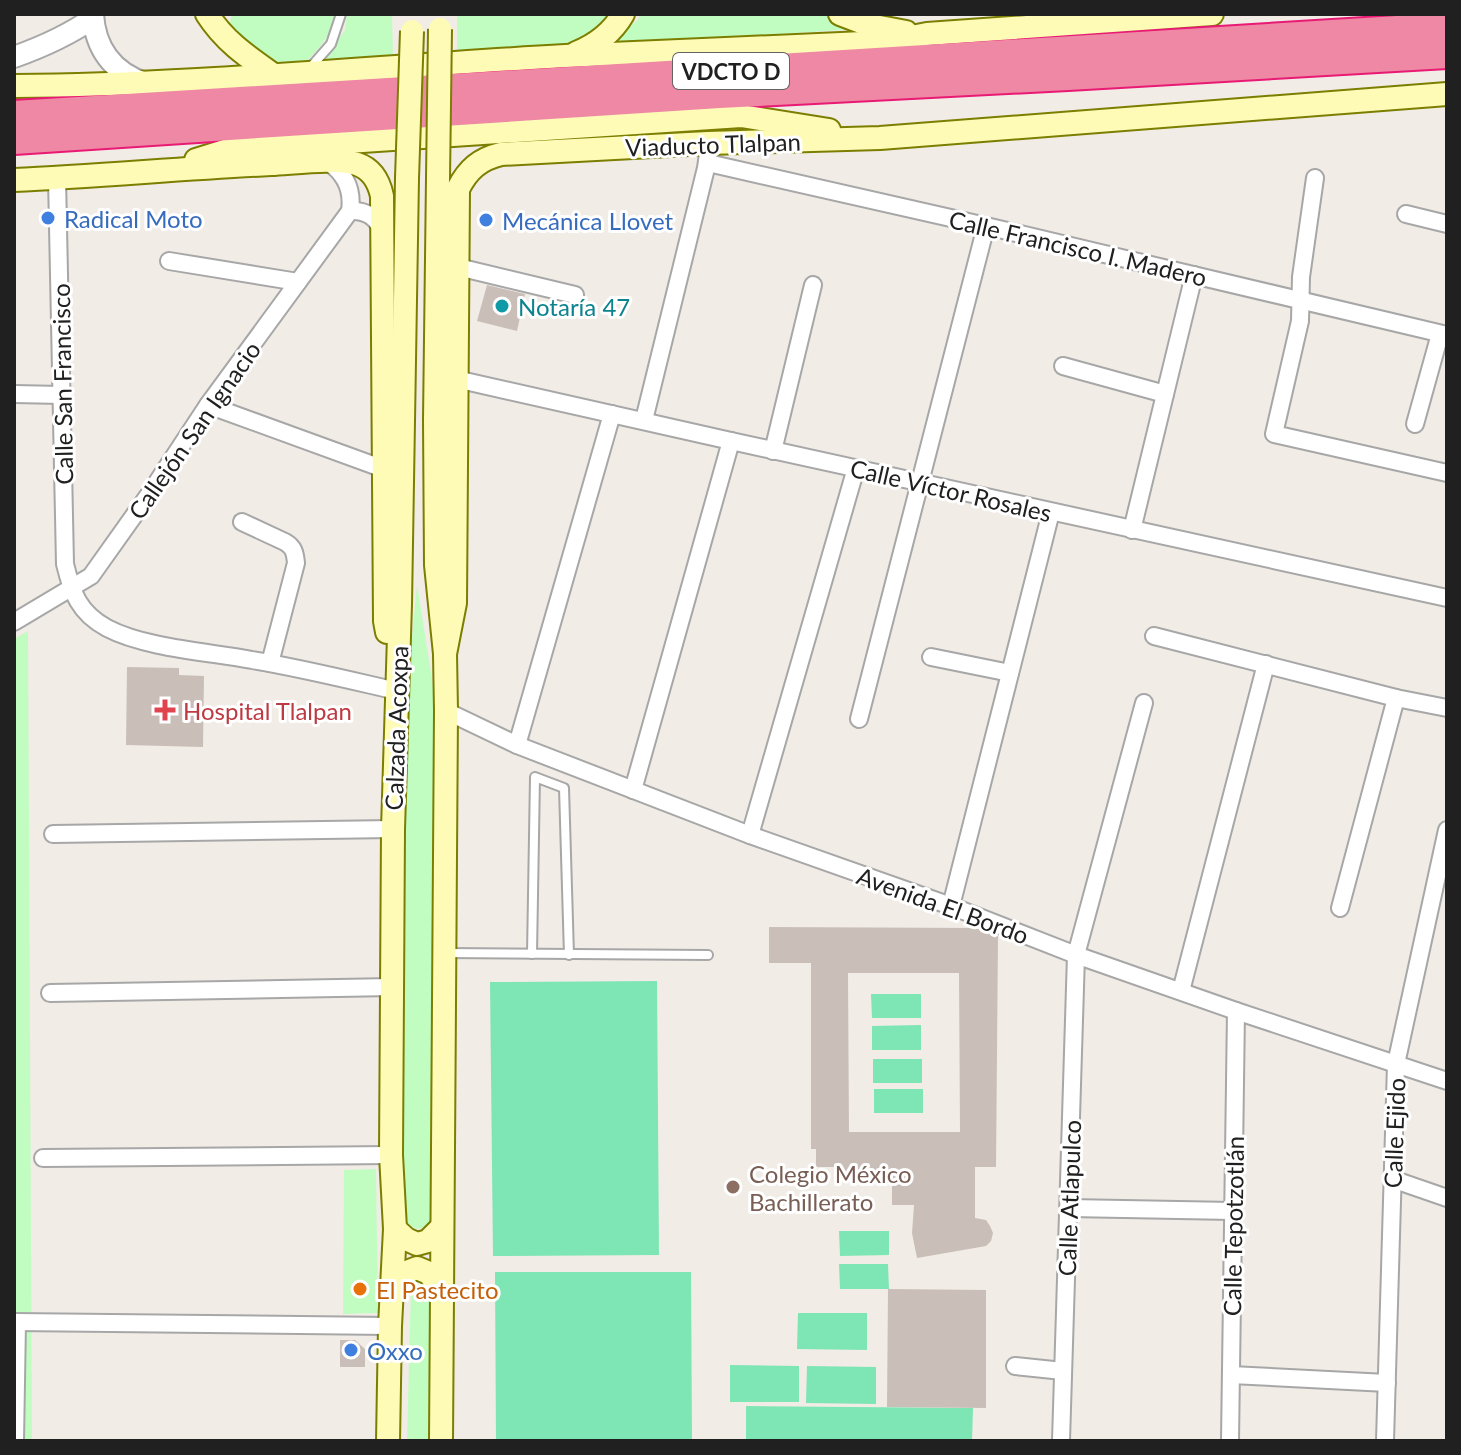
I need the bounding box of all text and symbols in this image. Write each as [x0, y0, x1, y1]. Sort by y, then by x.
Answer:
road number: VDCTO D [673, 53, 789, 89]
street label: Viaducto Tlalpan [625, 126, 801, 162]
place label: Radical Moto [64, 204, 203, 233]
street label: Calle Francisco I. Madero [946, 204, 1210, 292]
place label: Mecánica Llovet [502, 206, 674, 235]
marker: Radical Moto [39, 209, 57, 227]
marker: Mecánica Llovet [477, 211, 495, 229]
street label: Calle San Francisco [46, 283, 78, 485]
place label: Notaría 47 [518, 292, 630, 321]
marker: Notaría 47 [493, 297, 511, 315]
street label: Callejón San Ignacio [122, 336, 266, 524]
street label: Calle Víctor Rosales [848, 453, 1054, 527]
street label: Calzada Acoxpa [379, 645, 413, 811]
place label: Hospital Tlalpan [183, 696, 352, 725]
marker: Hospital Tlalpan [154, 699, 176, 721]
street label: Avenida El Bordo [853, 861, 1033, 949]
street label: Calle Ejido [1378, 1077, 1410, 1189]
street label: Calle Atlapulco [1052, 1119, 1086, 1277]
street label: Calle Tepotzotlán [1217, 1136, 1249, 1316]
place label: Colegio México Bachillerato [749, 1159, 912, 1216]
marker: Colegio México Bachillerato [724, 1178, 742, 1196]
place label: El Pastecito [376, 1275, 499, 1304]
marker: El Pastecito [351, 1280, 369, 1298]
place label: Oxxo [367, 1336, 423, 1365]
marker: Oxxo [342, 1341, 360, 1359]

